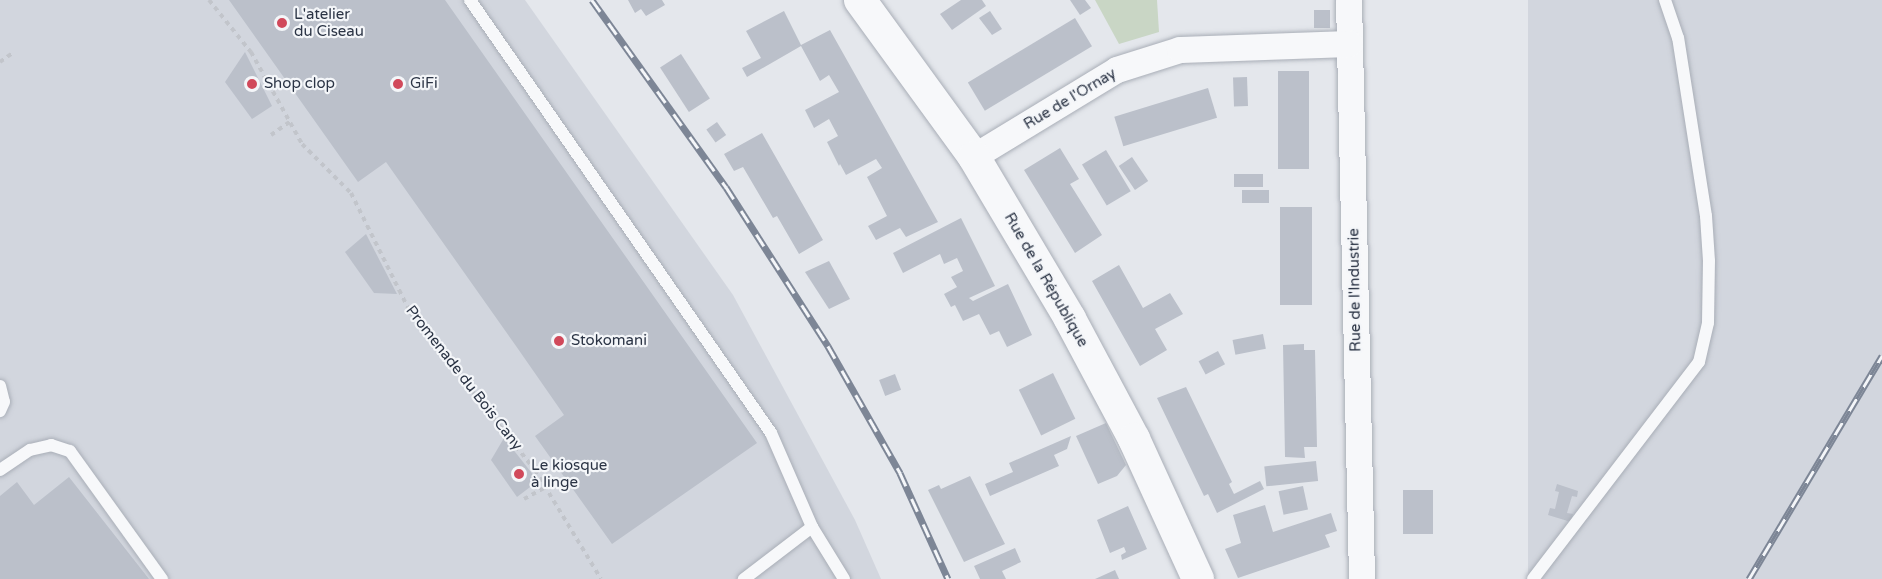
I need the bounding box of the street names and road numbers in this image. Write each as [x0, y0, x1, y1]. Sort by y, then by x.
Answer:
street label: Rue de l'Ornay [1021, 64, 1119, 134]
street label: Rue de la République [1000, 210, 1092, 350]
street label: Rue de l'Industrie [1345, 228, 1365, 352]
street label: Promenade du Bois Cany [402, 302, 526, 454]

